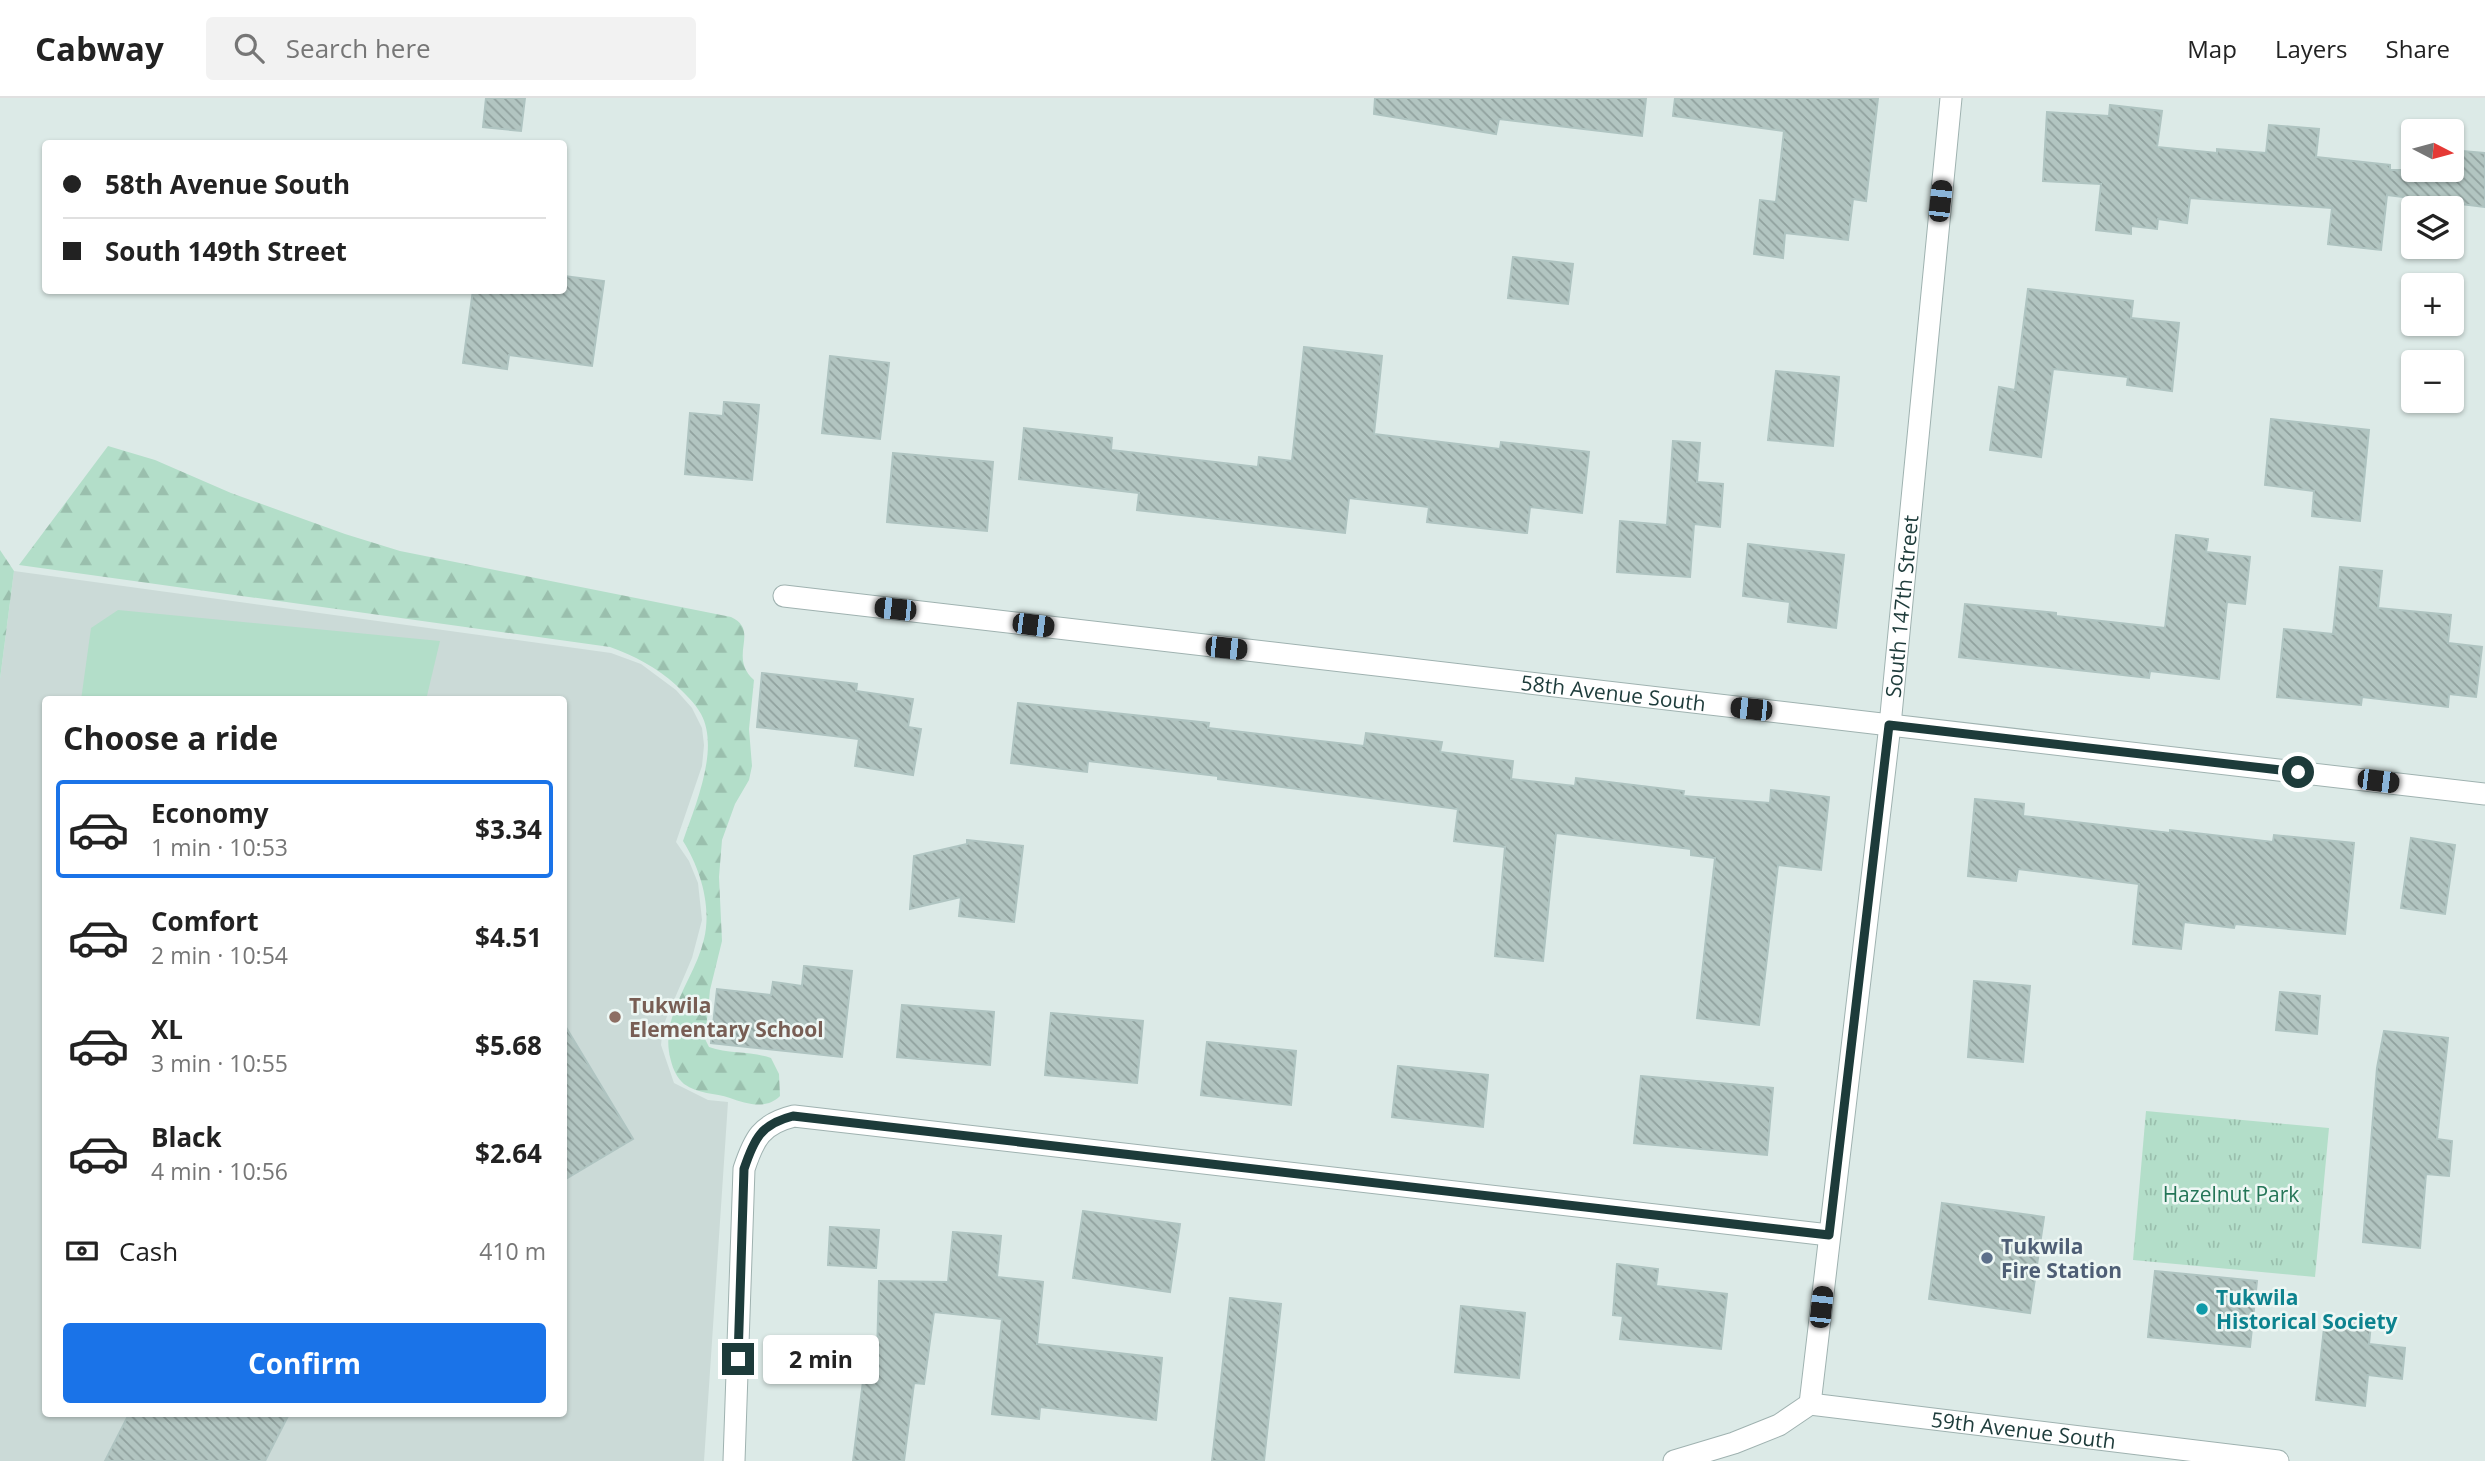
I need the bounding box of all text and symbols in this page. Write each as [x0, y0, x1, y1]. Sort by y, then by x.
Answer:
search box [206, 17, 696, 80]
text: Cabway [35, 26, 164, 71]
icon: search [230, 29, 268, 67]
text: Search here [286, 30, 431, 66]
text: Map [2187, 32, 2237, 65]
text: Layers [2275, 32, 2348, 65]
text: Share [2386, 32, 2450, 65]
north arrow [2401, 119, 2464, 182]
map controls [2401, 119, 2464, 413]
text: 58th Avenue South [105, 166, 350, 202]
car [1928, 179, 1953, 223]
button: layers [2401, 196, 2464, 259]
text: South 149th Street [105, 233, 347, 269]
button: + [2401, 273, 2464, 336]
button: − [2401, 350, 2464, 413]
street label: South 147th Street [1879, 514, 1924, 699]
car [874, 596, 917, 622]
car [1011, 612, 1056, 638]
car [1205, 635, 1248, 661]
street label: 58th Avenue South [1519, 668, 1707, 717]
car [1730, 696, 1773, 722]
text: Choose a ride [63, 716, 278, 759]
route start [2282, 756, 2314, 788]
car [2356, 768, 2401, 794]
text: Economy [151, 795, 269, 831]
icon: car [67, 798, 130, 861]
text: $3.34 [475, 811, 542, 847]
text: 1 min · 10:53 [151, 831, 288, 863]
text: Comfort [151, 903, 258, 939]
icon: car [67, 906, 130, 969]
text: $4.51 [475, 919, 542, 955]
text: 2 min · 10:54 [151, 939, 288, 971]
place label: Tukwila Elementary School [629, 991, 824, 1043]
marker: Tukwila Elementary School [607, 1009, 623, 1025]
text: XL [151, 1011, 183, 1047]
icon: car [67, 1014, 130, 1077]
text: $5.68 [475, 1027, 542, 1063]
text: 3 min · 10:55 [151, 1047, 288, 1079]
text: Black [151, 1119, 222, 1155]
icon: car [67, 1122, 130, 1185]
text: $2.64 [475, 1135, 542, 1171]
text: 4 min · 10:56 [151, 1155, 288, 1187]
park label: Hazelnut Park [2163, 1180, 2299, 1208]
icon: cash [63, 1232, 101, 1270]
place label: Tukwila Fire Station [2001, 1232, 2122, 1284]
text: Cash [119, 1233, 178, 1269]
text: 410 m [479, 1235, 546, 1267]
marker: Tukwila Fire Station [1979, 1250, 1995, 1266]
place label: Tukwila Historical Society [2216, 1283, 2398, 1335]
car [1809, 1285, 1834, 1329]
marker: Tukwila Historical Society [2194, 1301, 2210, 1317]
button: Confirm [63, 1323, 546, 1403]
callout: 2 min [762, 1334, 878, 1384]
route end [722, 1343, 754, 1375]
text: 2 min [789, 1343, 853, 1375]
street label: 59th Avenue South [1929, 1405, 2117, 1455]

